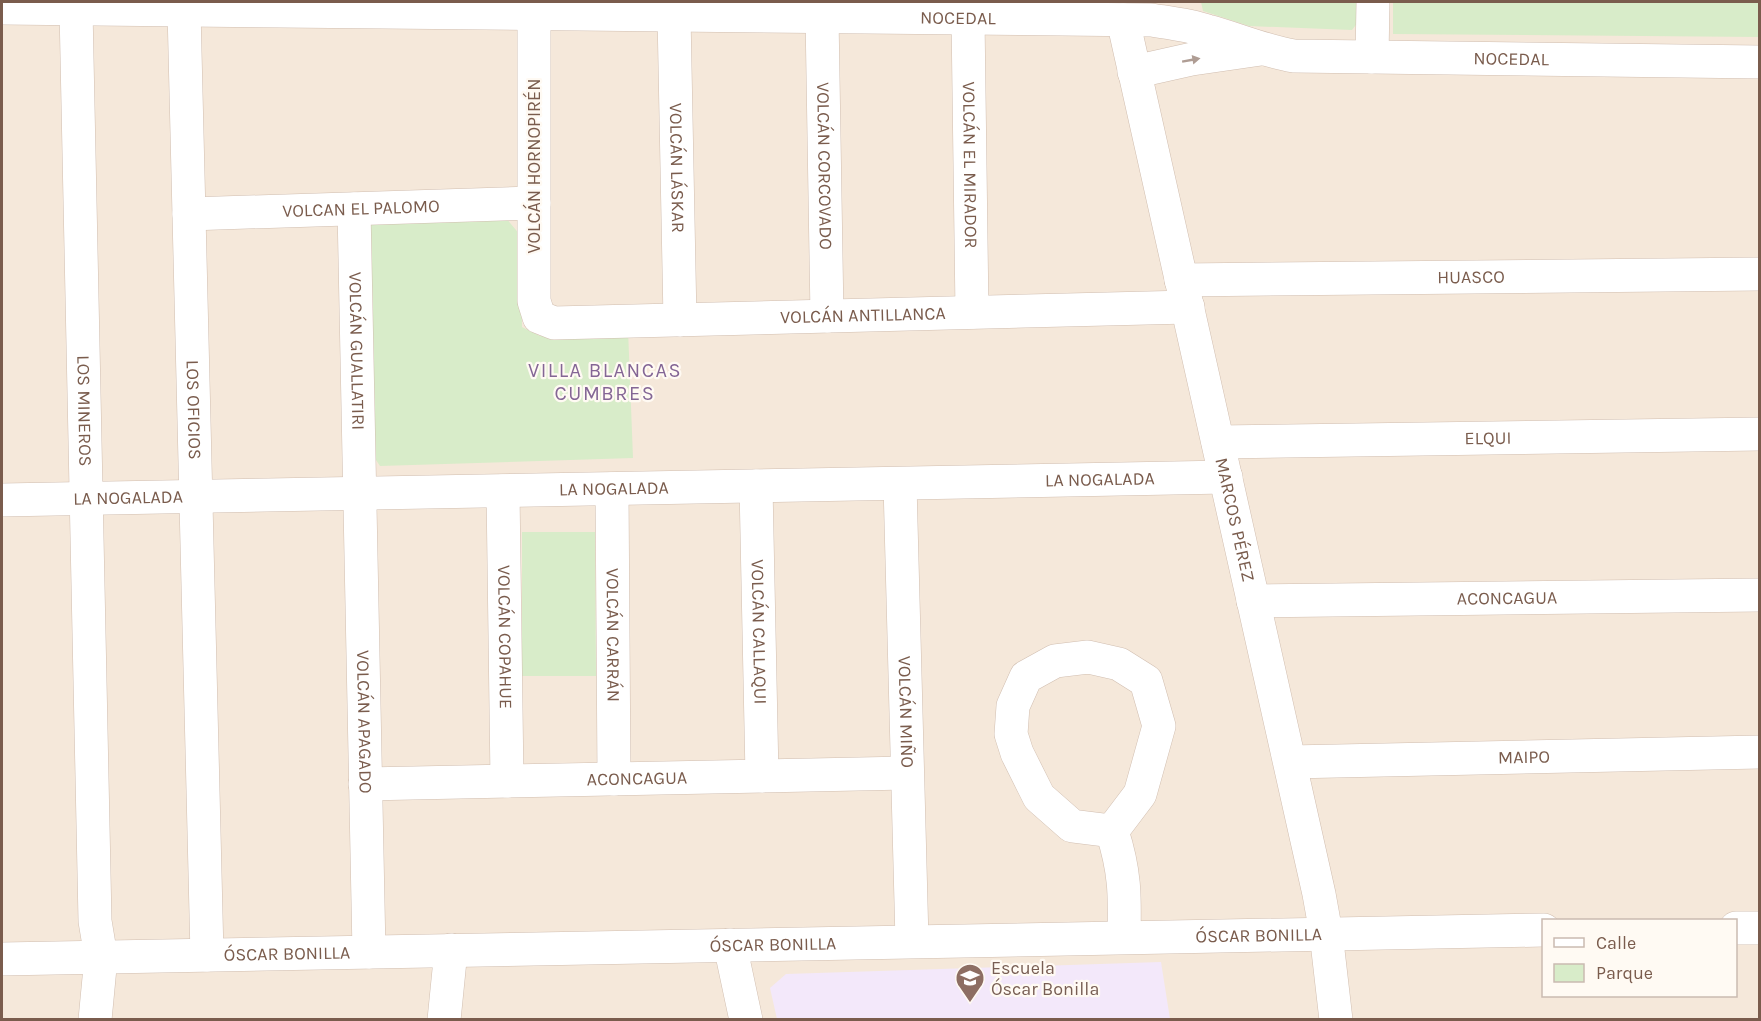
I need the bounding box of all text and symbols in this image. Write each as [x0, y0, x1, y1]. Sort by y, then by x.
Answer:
street label: NOCEDAL [920, 7, 997, 29]
street label: NOCEDAL [1473, 47, 1550, 70]
one-way arrow [1182, 55, 1201, 64]
street label: VOLCÁN HORNOPIRÉN [522, 78, 545, 254]
street label: VOLCÁN EL MIRADOR [958, 81, 982, 249]
street label: VOLCÁN CORCOVADO [812, 82, 837, 250]
street label: VOLCÁN LÁSKAR [665, 103, 689, 233]
street label: VOLCAN EL PALOMO [282, 195, 440, 222]
street label: HUASCO [1437, 266, 1505, 288]
street label: VOLCÁN GUALLATIRI [344, 272, 369, 430]
street label: VOLCÁN ANTILLANCA [780, 302, 946, 328]
street label: LOS MINEROS [72, 355, 97, 467]
district label: VILLA BLANCAS CUMBRES [528, 359, 682, 405]
street label: LOS OFICIOS [182, 360, 206, 460]
street label: ELQUI [1464, 427, 1512, 449]
street label: MARCOS PÉREZ [1210, 456, 1260, 584]
street label: LA NOGALADA [1045, 467, 1155, 491]
street label: LA NOGALADA [559, 476, 669, 501]
street label: LA NOGALADA [73, 486, 183, 510]
street label: VOLCÁN CALLAQUI [747, 559, 772, 705]
street label: VOLCÁN COPAHUE [493, 565, 517, 709]
street label: VOLCÁN CARRÁN [602, 568, 625, 702]
street label: ACONCAGUA [1457, 586, 1557, 610]
street label: VOLCÁN APAGADO [352, 650, 377, 794]
street label: VOLCÁN MIÑO [894, 656, 918, 768]
street label: MAIPO [1498, 745, 1550, 769]
street label: ACONCAGUA [587, 766, 687, 790]
legend [1542, 919, 1737, 997]
street label: ÓSCAR BONILLA [1195, 923, 1322, 948]
street label: ÓSCAR BONILLA [709, 932, 836, 957]
text: Calle [1596, 932, 1636, 954]
street label: ÓSCAR BONILLA [223, 941, 350, 966]
place label: Escuela Óscar Bonilla [991, 957, 1099, 1000]
school or university icon: Escuela Óscar Bonilla [954, 962, 986, 1004]
text: Parque [1596, 962, 1653, 984]

